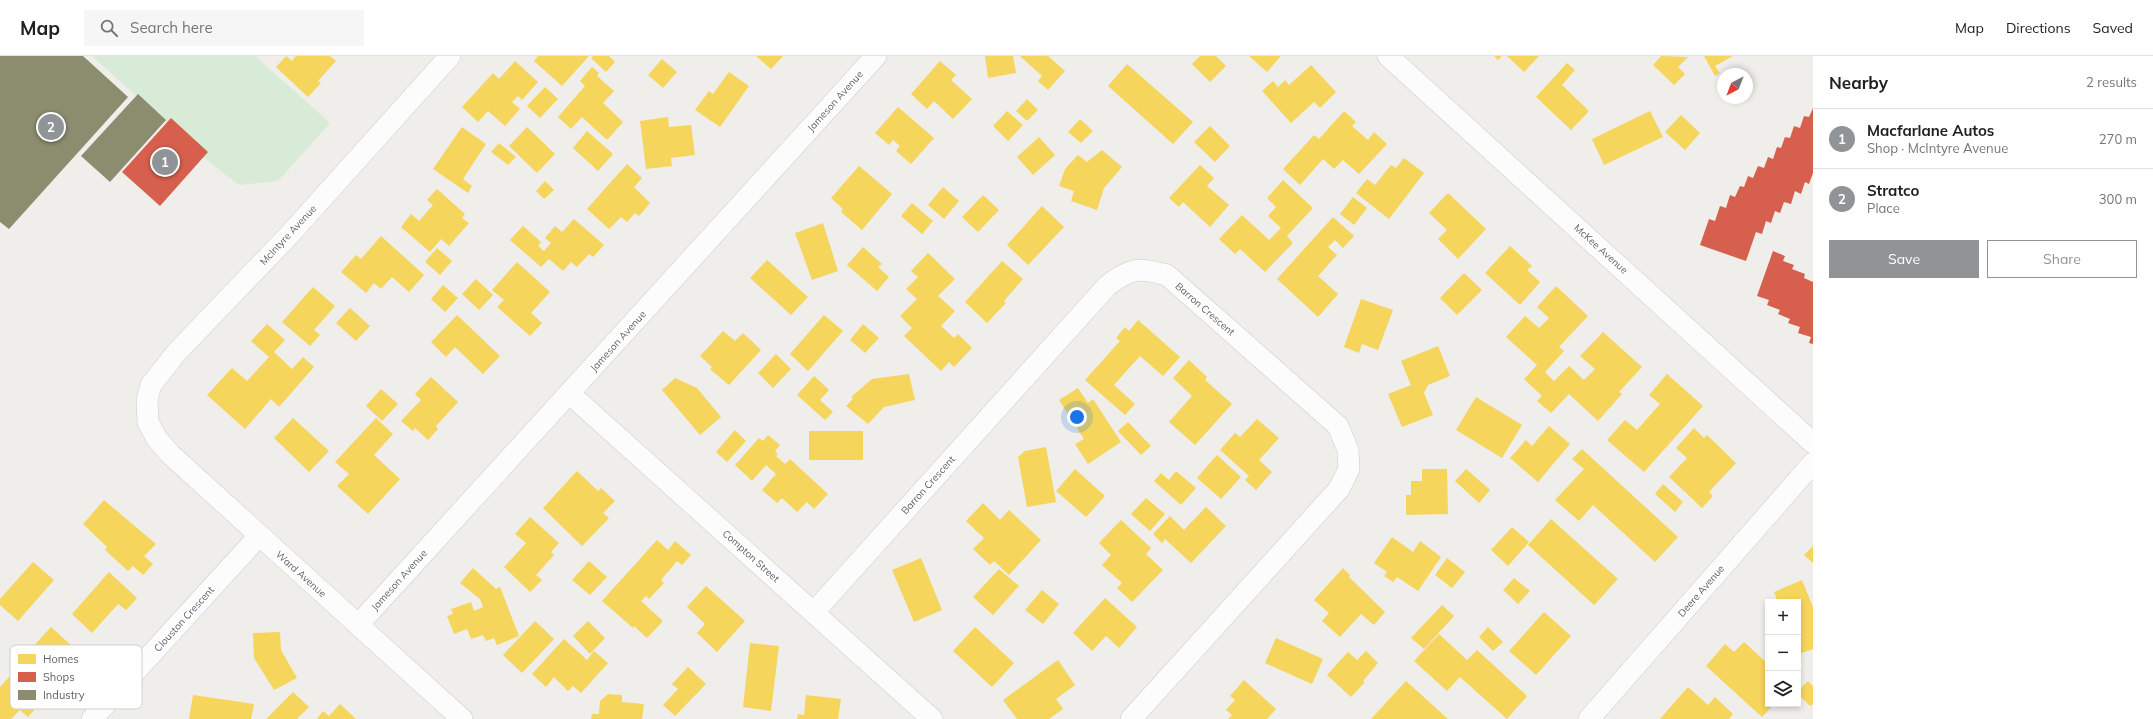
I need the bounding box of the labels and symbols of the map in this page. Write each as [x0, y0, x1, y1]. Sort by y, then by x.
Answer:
street label: Jameson Avenue [804, 68, 866, 134]
north arrow [1717, 68, 1753, 104]
pin: 2 [38, 112, 64, 142]
pin: 1 [152, 147, 178, 177]
street label: McIntyre Avenue [257, 202, 319, 268]
street label: McKee Avenue [1571, 221, 1631, 277]
street label: Barron Crescent [1173, 280, 1238, 339]
street label: Jameson Avenue [587, 308, 649, 374]
your location [1067, 407, 1087, 427]
street label: Barron Crescent [898, 453, 958, 517]
street label: Compton Street [720, 527, 783, 585]
street label: Jameson Avenue [368, 547, 430, 613]
street label: Ward Avenue [273, 548, 329, 600]
street label: Deere Avenue [1675, 562, 1727, 620]
street label: Clouston Crescent [151, 583, 217, 654]
legend [10, 645, 142, 709]
text: Homes [43, 652, 79, 666]
text: Shops [43, 670, 75, 684]
text: Industry [43, 688, 85, 702]

